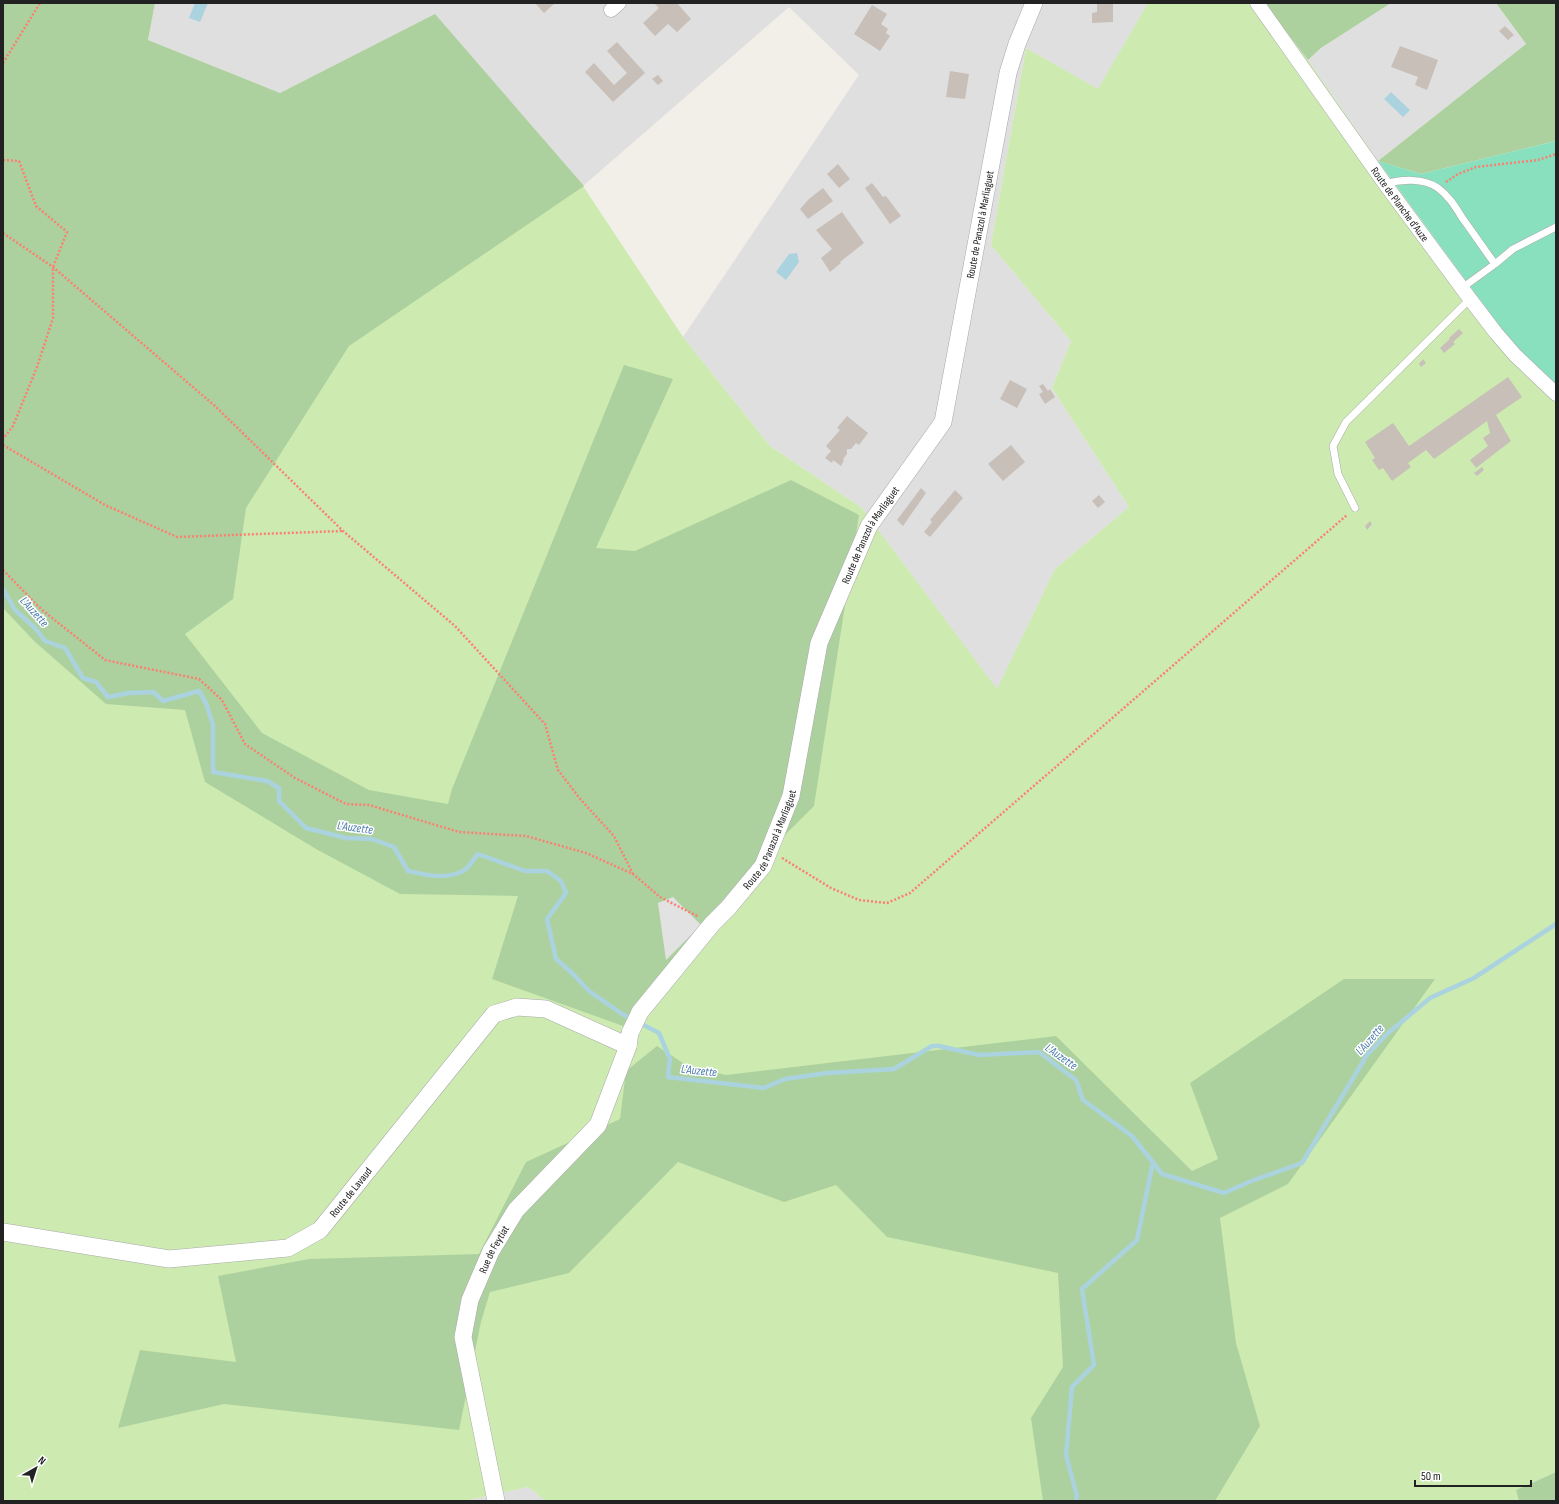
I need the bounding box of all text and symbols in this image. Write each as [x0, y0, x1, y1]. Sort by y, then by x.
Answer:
street label: Route de Planche d'Auze [1369, 164, 1432, 244]
street label: Route de Panazol à Marliaguet [963, 169, 996, 280]
street label: Route de Panazol à Marliaguet [839, 483, 902, 586]
water label: L'Auzette [16, 594, 52, 631]
street label: Route de Panazol à Marliaguet [740, 788, 799, 892]
water label: L'Auzette [336, 818, 374, 838]
water label: L'Auzette [1353, 1021, 1388, 1058]
water label: L'Auzette [1042, 1041, 1080, 1074]
water label: L'Auzette [680, 1062, 718, 1080]
street label: Route de Lavaud [327, 1164, 375, 1220]
street label: Rue de Feytiat [476, 1222, 512, 1275]
north arrow [16, 1448, 56, 1488]
text: N [36, 1454, 48, 1468]
scale bar [1415, 1462, 1531, 1488]
text: 50 m [1421, 1469, 1441, 1484]

